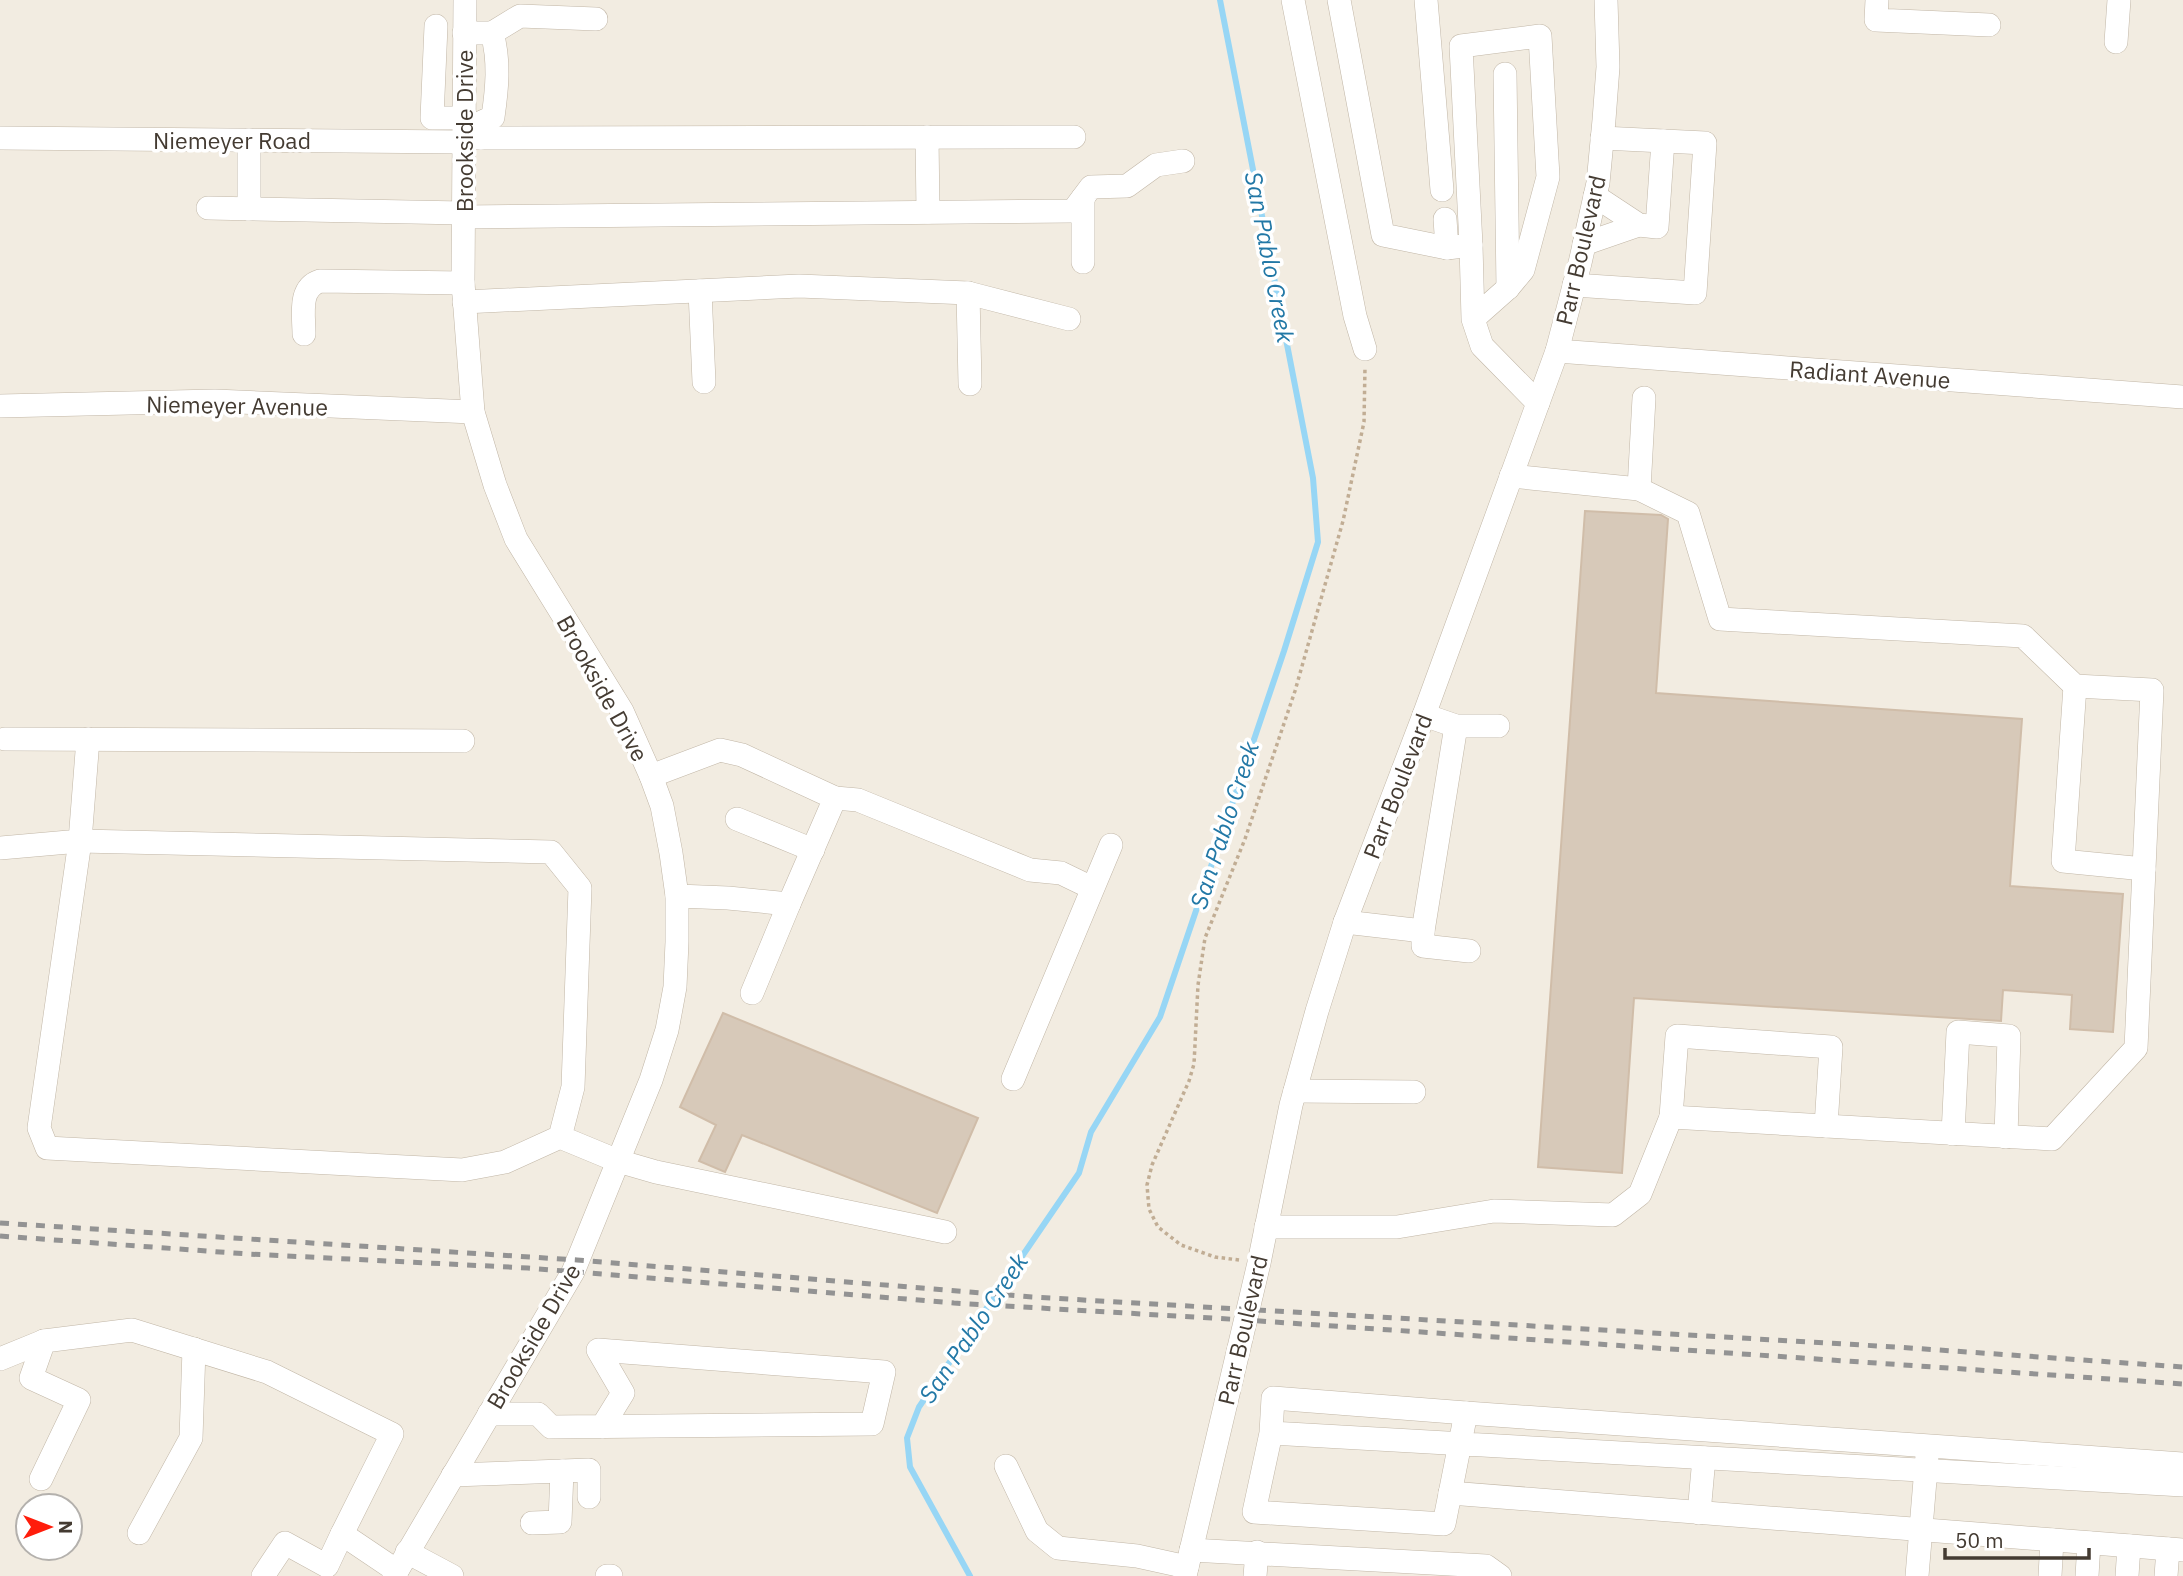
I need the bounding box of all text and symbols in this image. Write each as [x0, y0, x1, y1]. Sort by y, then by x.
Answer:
street label: Brookside Drive [449, 50, 479, 212]
street label: Niemeyer Road [153, 125, 311, 155]
water label: San Pablo Creek [1238, 169, 1302, 346]
street label: Parr Boulevard [1548, 172, 1612, 328]
street label: Radiant Avenue [1788, 353, 1952, 395]
street label: Niemeyer Avenue [146, 388, 328, 422]
street label: Brookside Drive [550, 610, 656, 766]
street label: Parr Boulevard [1356, 709, 1438, 863]
water label: San Pablo Creek [1182, 737, 1266, 913]
water label: San Pablo Creek [911, 1247, 1035, 1409]
street label: Parr Boulevard [1210, 1252, 1274, 1408]
street label: Brookside Drive [479, 1258, 587, 1414]
north arrow [14, 1492, 84, 1562]
scale bar [1945, 1516, 2088, 1560]
text: N [54, 1520, 78, 1534]
text: 50 m [1955, 1526, 2004, 1554]

